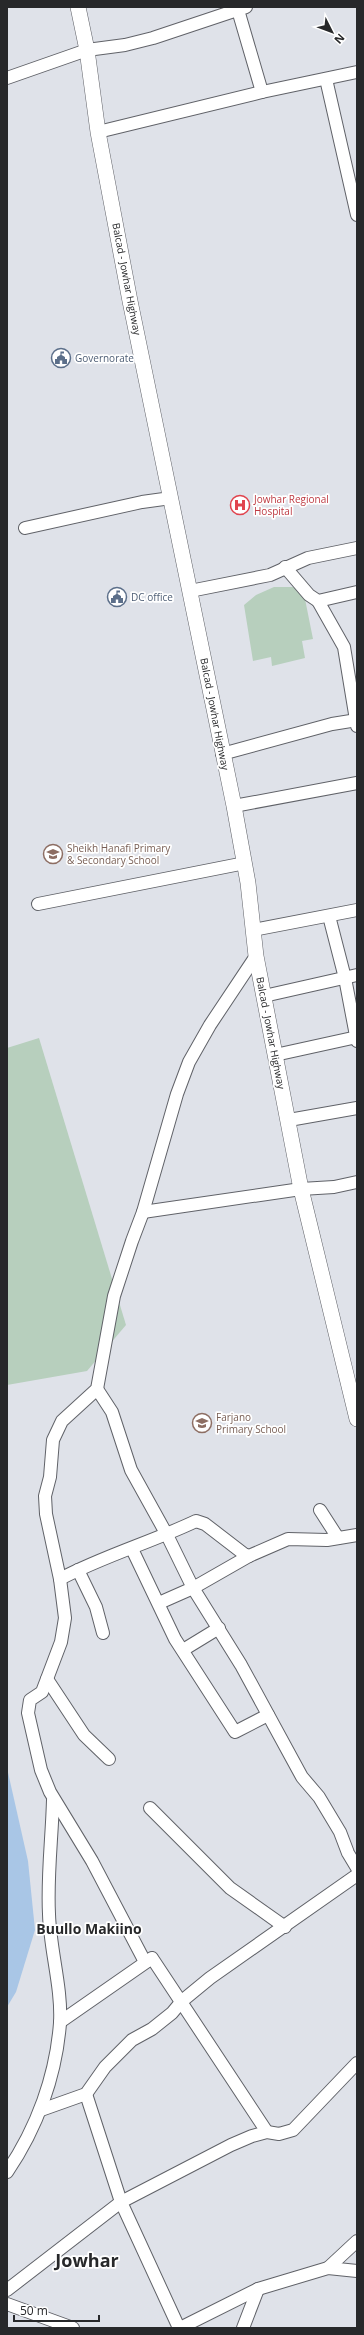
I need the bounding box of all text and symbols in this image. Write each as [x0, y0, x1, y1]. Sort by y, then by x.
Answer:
north arrow [312, 12, 352, 52]
text: N [331, 31, 348, 47]
street label: Balcad - Jowhar Highway [109, 222, 145, 337]
public building icon: Governorate [50, 347, 72, 369]
place label: Governorate [75, 351, 134, 365]
place label: Jowhar Regional Hospital [253, 492, 329, 518]
hospital icon: Jowhar Regional Hospital [229, 494, 251, 516]
public building icon: DC office [106, 586, 128, 608]
place label: DC office [131, 590, 173, 604]
street label: Balcad - Jowhar Highway [197, 657, 233, 772]
place label: Sheikh Hanafi Primary & Secondary School [67, 841, 171, 867]
school or university icon: Sheikh Hanafi Primary & Secondary School [42, 843, 64, 865]
street label: Balcad - Jowhar Highway [253, 976, 289, 1091]
place label: Farjano Primary School [216, 1410, 286, 1436]
school or university icon: Farjano Primary School [191, 1412, 213, 1434]
district label: Buullo Makiino [36, 1919, 142, 1938]
district label: Jowhar [53, 2248, 119, 2272]
scale bar [14, 2297, 99, 2323]
text: 50 m [20, 2302, 48, 2319]

